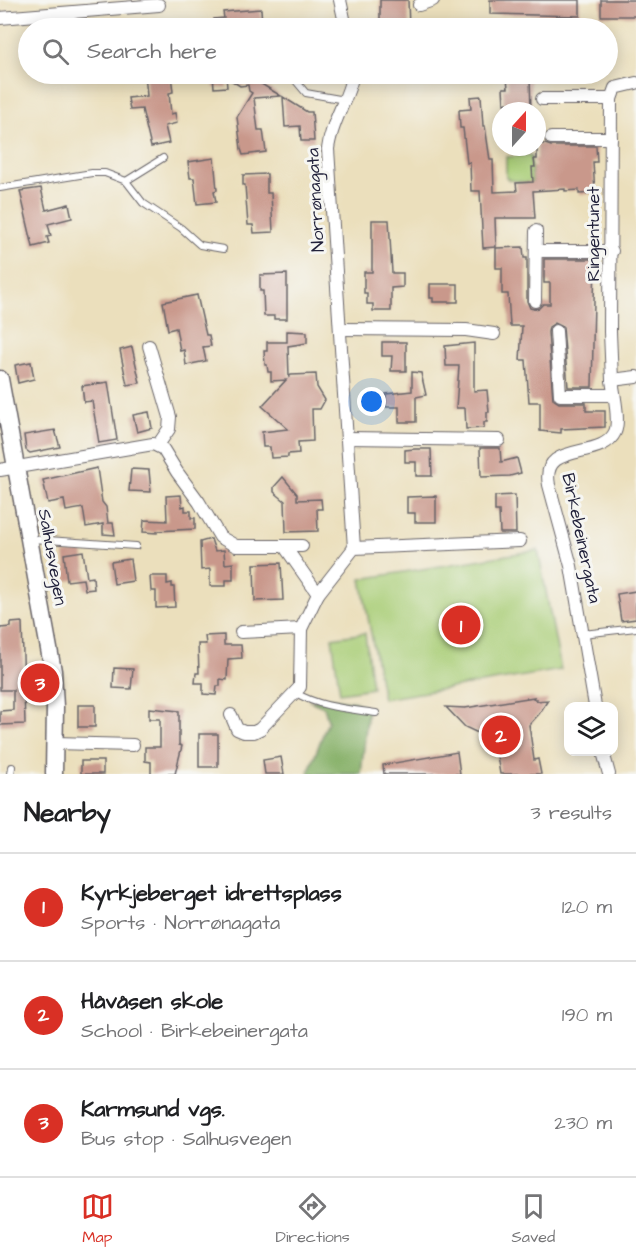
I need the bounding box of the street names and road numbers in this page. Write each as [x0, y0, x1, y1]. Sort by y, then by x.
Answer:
street label: Norrønagata [300, 147, 332, 253]
street label: Ringentunet [581, 186, 607, 282]
street label: Birkebeinergata [555, 471, 607, 606]
street label: Salhusvegen [31, 507, 73, 608]

